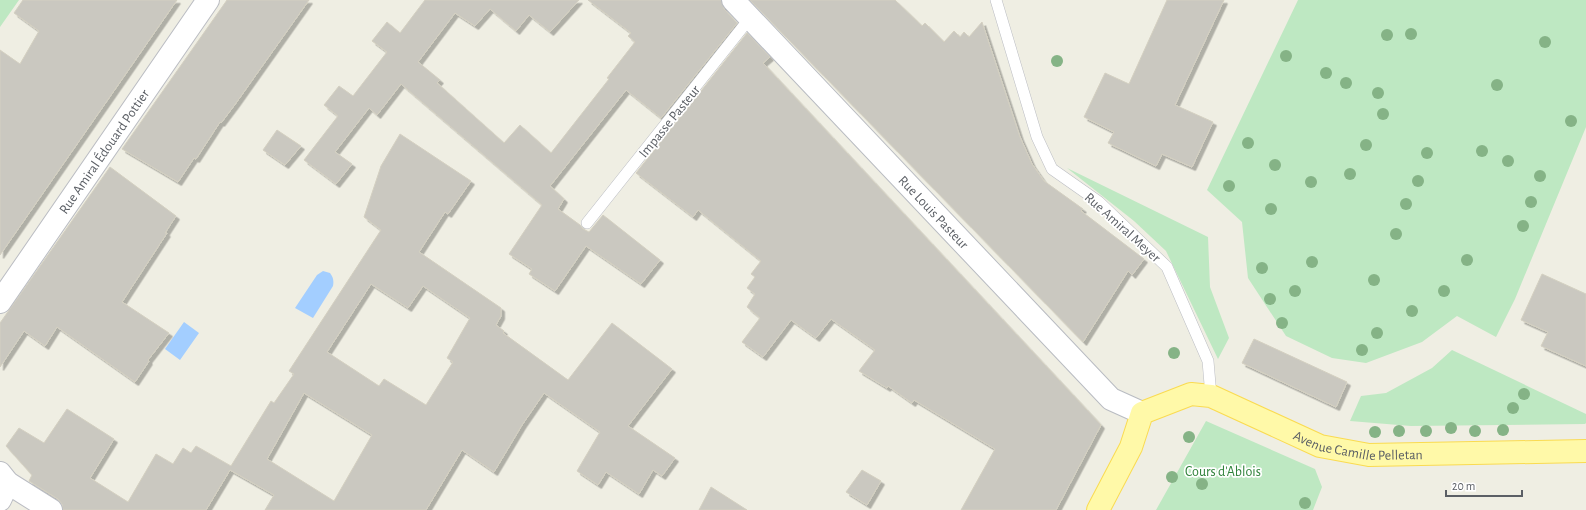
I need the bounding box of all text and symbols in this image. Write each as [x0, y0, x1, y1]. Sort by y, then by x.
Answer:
street label: Impasse Pasteur [637, 83, 703, 160]
street label: Rue Amiral Édouard Pottier [57, 87, 153, 217]
street label: Rue Louis Pasteur [895, 173, 971, 252]
street label: Rue Amiral Meyer [1082, 190, 1163, 266]
street label: Avenue Camille Pelletan [1291, 429, 1423, 463]
park label: Cours d'Ablois [1185, 465, 1261, 479]
scale bar [1446, 472, 1522, 498]
text: 20 m [1452, 480, 1475, 492]

